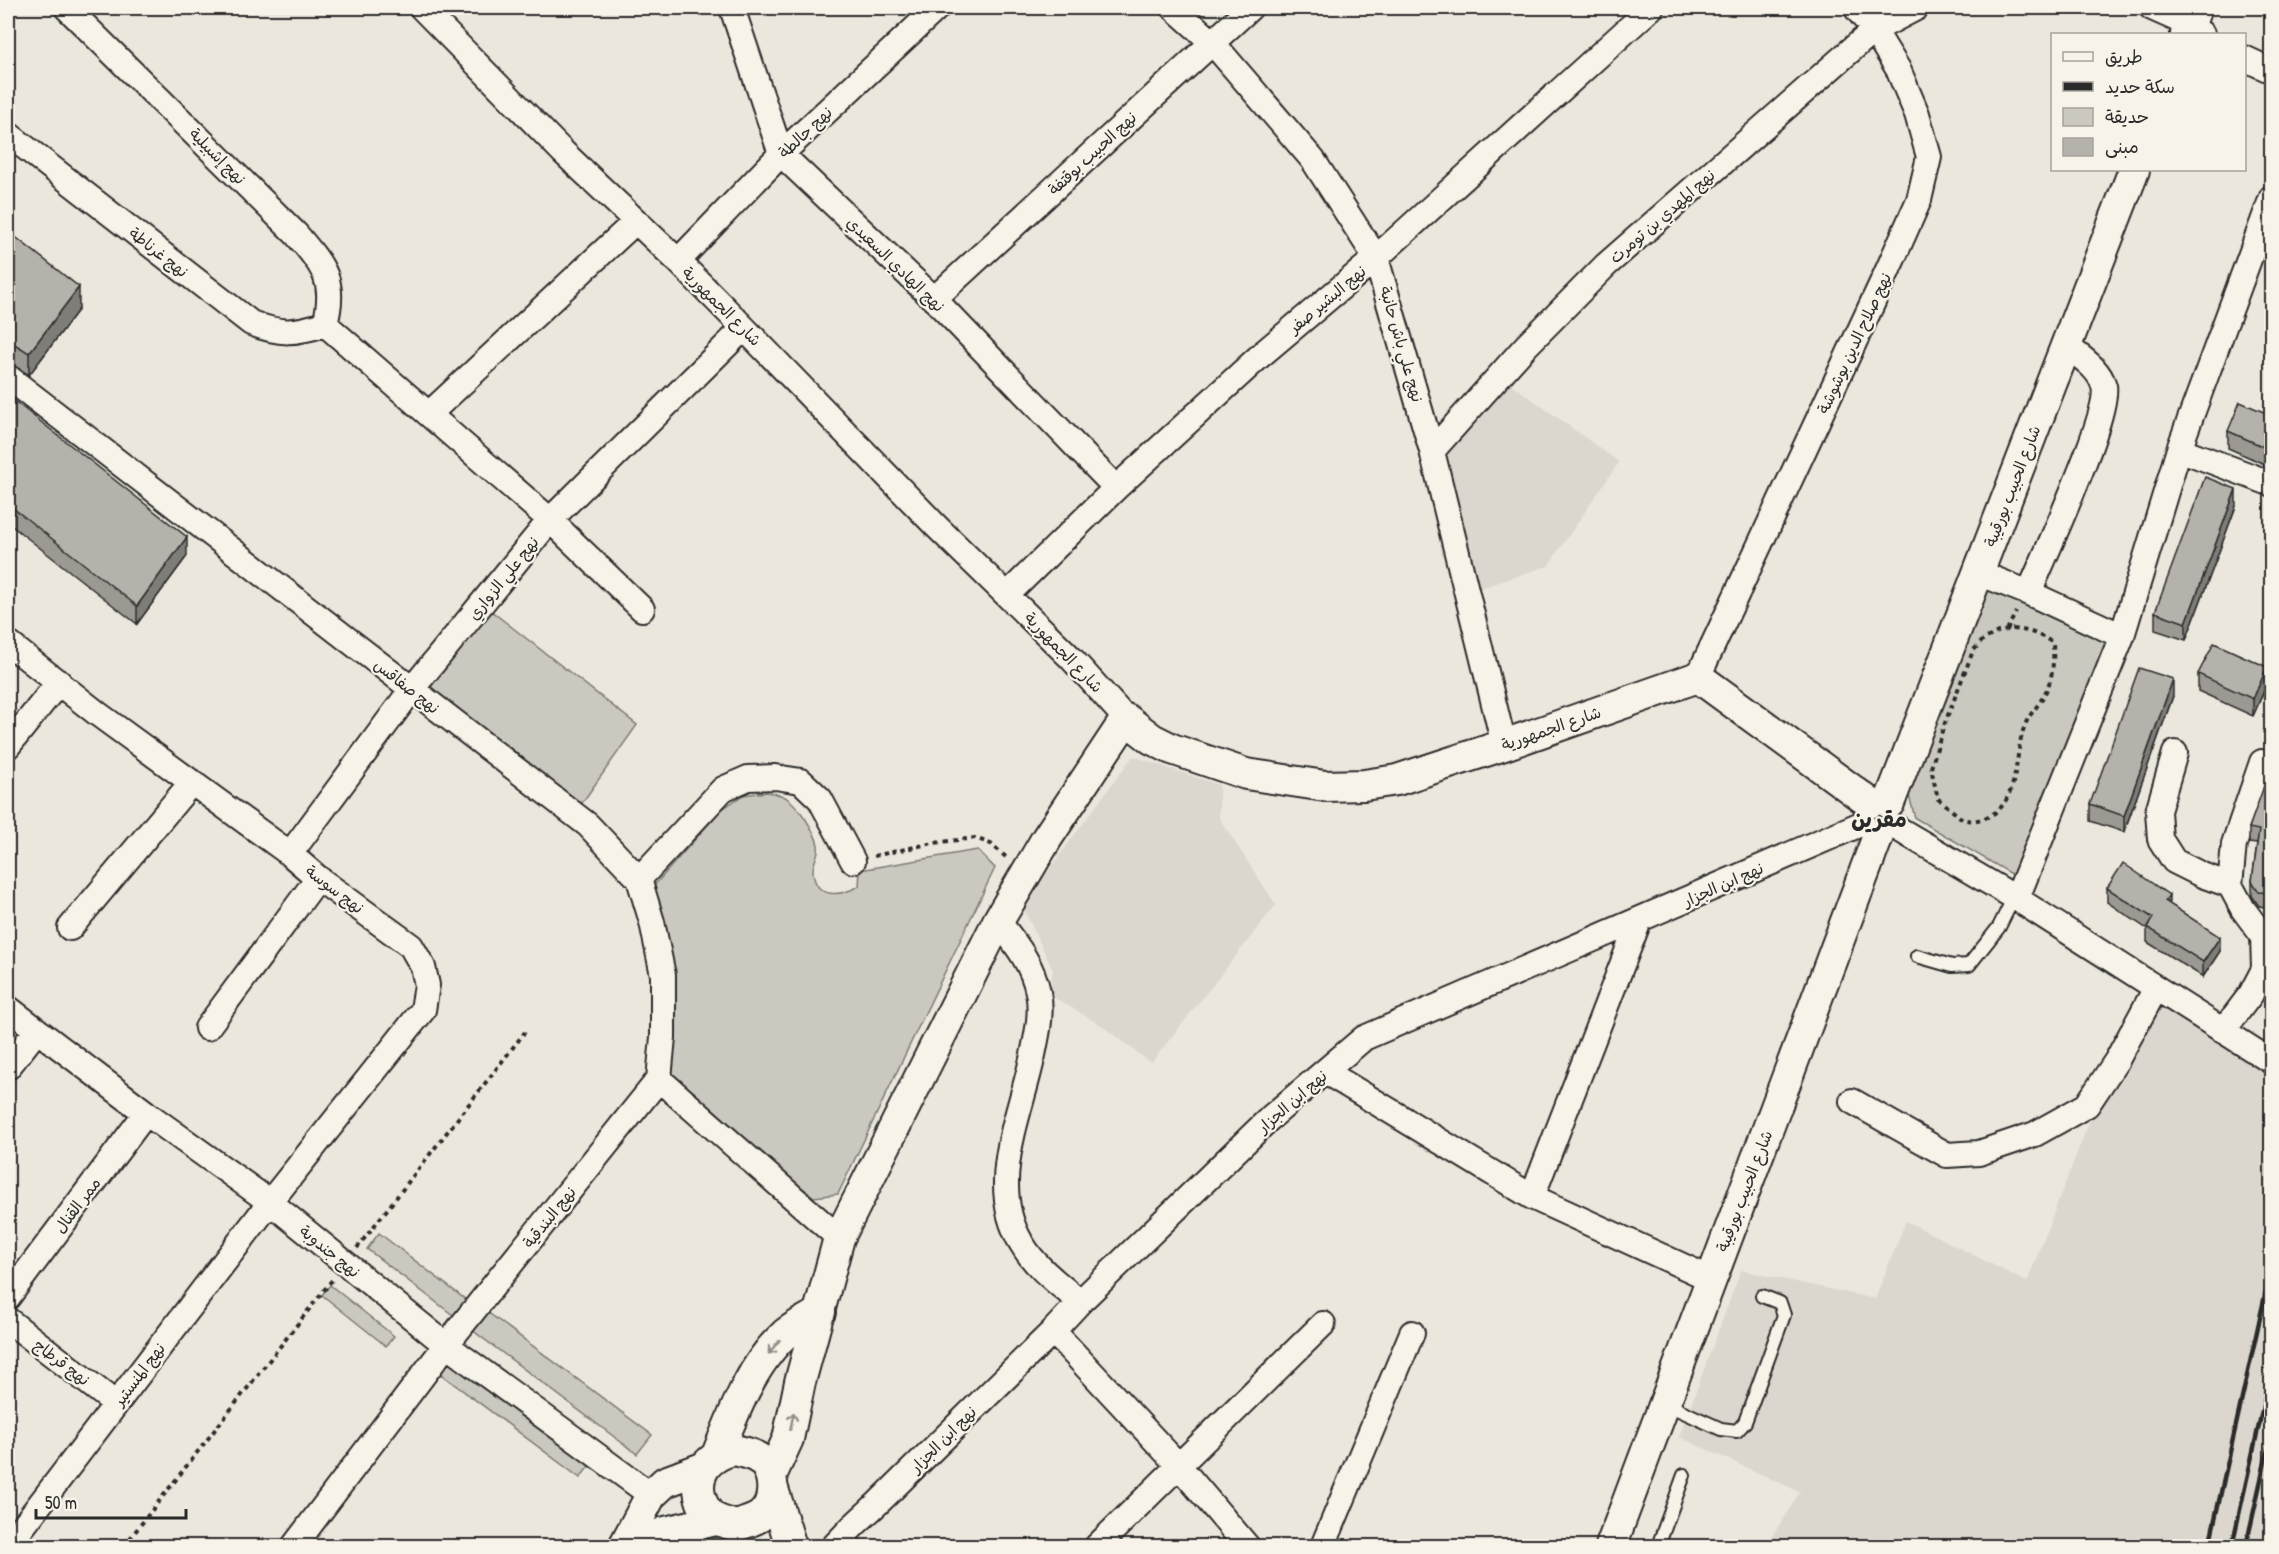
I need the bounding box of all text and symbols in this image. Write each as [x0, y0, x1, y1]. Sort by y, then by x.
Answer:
legend [2051, 33, 2246, 171]
text: طريق [2105, 44, 2143, 69]
text: سكة حديد [2105, 74, 2175, 99]
street label: نهج جالطة [773, 101, 837, 163]
text: حديقة [2105, 104, 2149, 129]
street label: نهج الحبيب بوقتفة [1043, 106, 1141, 200]
street label: نهج إشبيلية [185, 123, 251, 189]
text: مبنى [2105, 134, 2139, 159]
street label: نهج المهدي بن تومرت [1604, 164, 1720, 269]
street label: نهج الهادي السعيدي [841, 211, 950, 317]
street label: نهج غرناطة [125, 222, 193, 282]
street label: نهج البشير صفر [1282, 260, 1371, 339]
street label: شارع الجمهورية [677, 261, 767, 351]
street label: نهج صلاح الدين بوشوشة [1812, 269, 1896, 417]
street label: نهج علي باش حانبة [1371, 283, 1429, 406]
street label: شارع الحبيب بورقيبة [1979, 422, 2046, 550]
street label: نهج علي الزواري [462, 532, 547, 627]
street label: شارع الجمهورية [1019, 607, 1108, 698]
street label: نهج صفاقس [370, 653, 444, 719]
street label: شارع الجمهورية [1498, 701, 1604, 756]
district label: مقرين [1851, 804, 1907, 834]
street label: نهج ابن الجزار [1677, 856, 1767, 912]
street label: نهج سوسة [301, 860, 369, 918]
street label: نهج ابن الجزار [1251, 1065, 1332, 1139]
street label: شارع الحبيب بورقيبة [1711, 1127, 1778, 1255]
street label: ممر القنال [49, 1172, 105, 1238]
street label: نهج البندقية [517, 1181, 581, 1253]
street label: نهج جندوبة [295, 1220, 365, 1282]
street label: نهج قرطاج [29, 1334, 95, 1390]
street label: نهج المنستير [107, 1338, 170, 1412]
one-way arrow [768, 1339, 781, 1355]
street label: نهج ابن الجزار [903, 1401, 981, 1479]
one-way arrow [787, 1412, 798, 1432]
scale bar [36, 1482, 186, 1520]
text: 50 m [45, 1490, 77, 1515]

